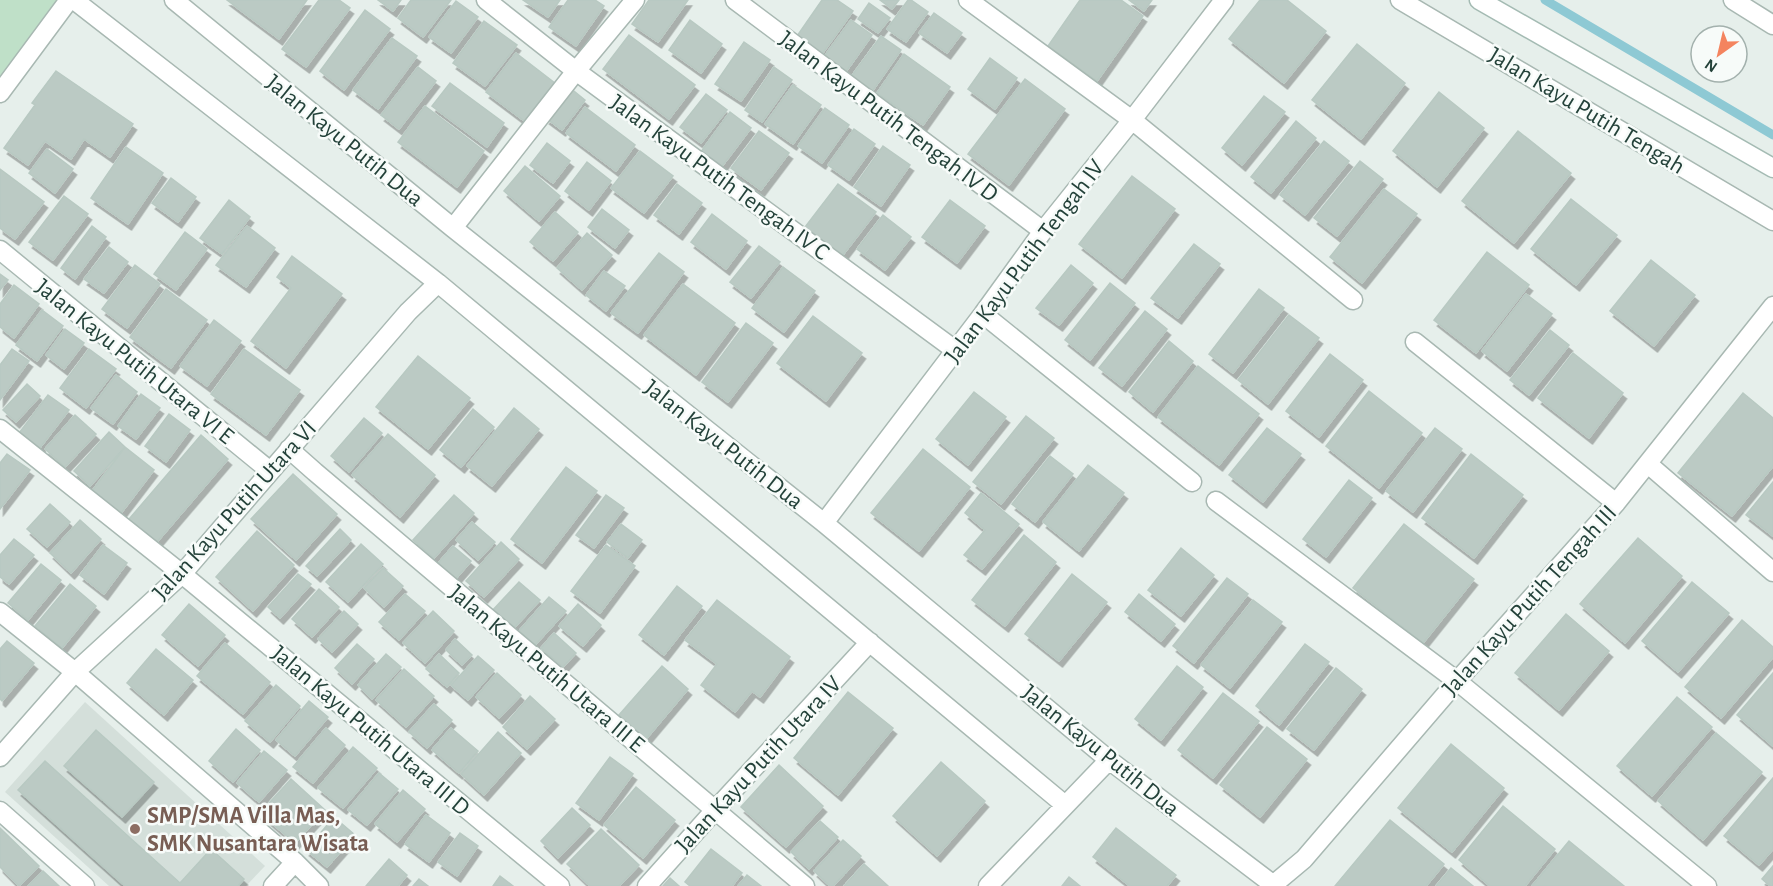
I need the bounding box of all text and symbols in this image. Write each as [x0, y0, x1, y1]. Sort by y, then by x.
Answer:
north arrow [1689, 24, 1749, 84]
street label: Jalan Kayu Putih Tengah IV D [775, 27, 1002, 207]
street label: Jalan Kayu Putih Tengah [1484, 43, 1689, 179]
text: N [1702, 56, 1720, 75]
street label: Jalan Kayu Putih Dua [261, 70, 427, 211]
street label: Jalan Kayu Putih Tengah IV C [606, 90, 833, 265]
street label: Jalan Kayu Putih Tengah IV [941, 155, 1109, 368]
street label: Jalan Kayu Putih Utara VI E [31, 275, 238, 449]
street label: Jalan Kayu Putih Dua [639, 375, 807, 514]
street label: Jalan Kayu Putih Utara VI [148, 417, 321, 605]
street label: Jalan Kayu Putih Tengah III [1438, 501, 1621, 701]
street label: Jalan Kayu Putih Utara III E [444, 580, 649, 757]
street label: Jalan Kayu Putih Utara III D [267, 641, 474, 820]
street label: Jalan Kayu Putih Utara IV [671, 672, 847, 857]
street label: Jalan Kayu Putih Dua [1017, 680, 1183, 821]
place label: SMP/SMA Villa Mas, SMK Nusantara Wisata [147, 804, 369, 856]
marker: SMP/SMA Villa Mas, SMK Nusantara Wisata [128, 822, 142, 836]

